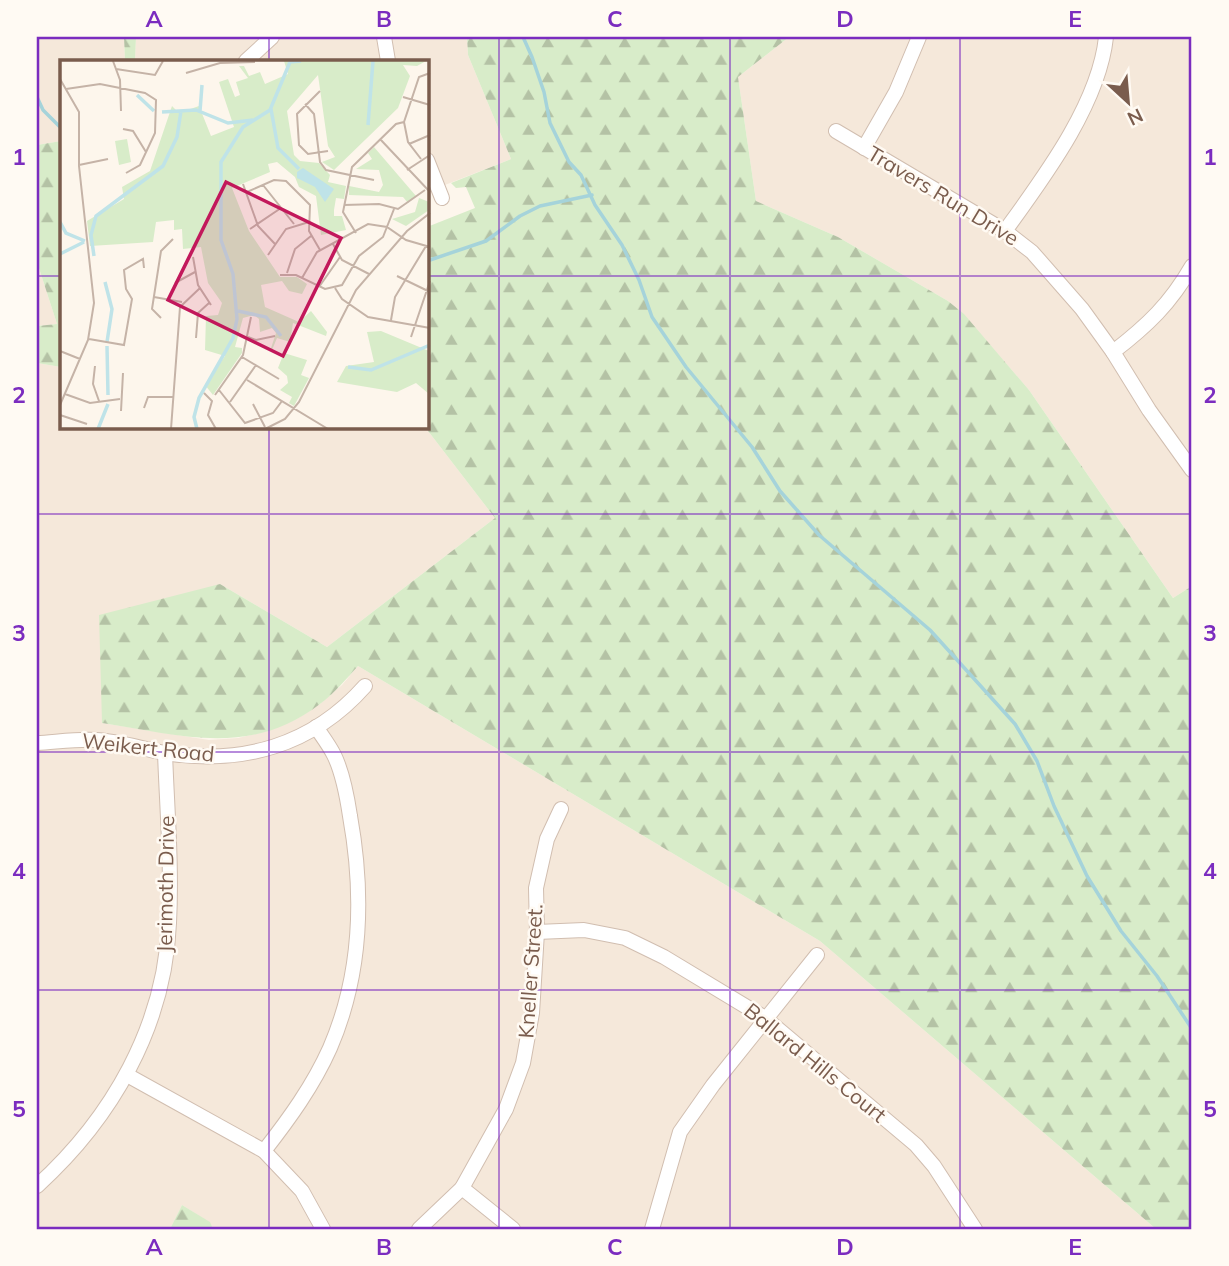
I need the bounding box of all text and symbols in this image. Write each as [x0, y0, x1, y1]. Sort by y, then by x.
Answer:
text: A [145, 4, 163, 33]
text: B [376, 4, 392, 33]
text: C [607, 4, 623, 33]
text: D [836, 4, 854, 33]
text: E [1068, 4, 1082, 33]
inset map [60, 60, 429, 429]
north arrow [1092, 66, 1162, 136]
text: N [1124, 103, 1147, 131]
street label: Travers Run Drive [863, 140, 1024, 251]
text: 1 [12, 142, 26, 171]
text: 1 [1203, 142, 1217, 171]
text: 2 [12, 380, 26, 409]
text: 2 [1203, 380, 1217, 409]
text: 3 [12, 618, 26, 647]
text: 3 [1203, 618, 1217, 647]
street label: Weikert Road [81, 727, 216, 767]
street label: Jerimoth Drive [151, 815, 179, 953]
text: 4 [12, 856, 26, 885]
text: 4 [1203, 856, 1217, 885]
street label: Kneller Street. [512, 903, 548, 1039]
street label: Ballard Hills Court [739, 997, 892, 1127]
text: 5 [12, 1094, 26, 1123]
text: 5 [1203, 1094, 1217, 1123]
text: A [145, 1232, 163, 1261]
text: B [376, 1232, 392, 1261]
text: C [607, 1232, 623, 1261]
text: D [836, 1232, 854, 1261]
text: E [1068, 1232, 1082, 1261]

